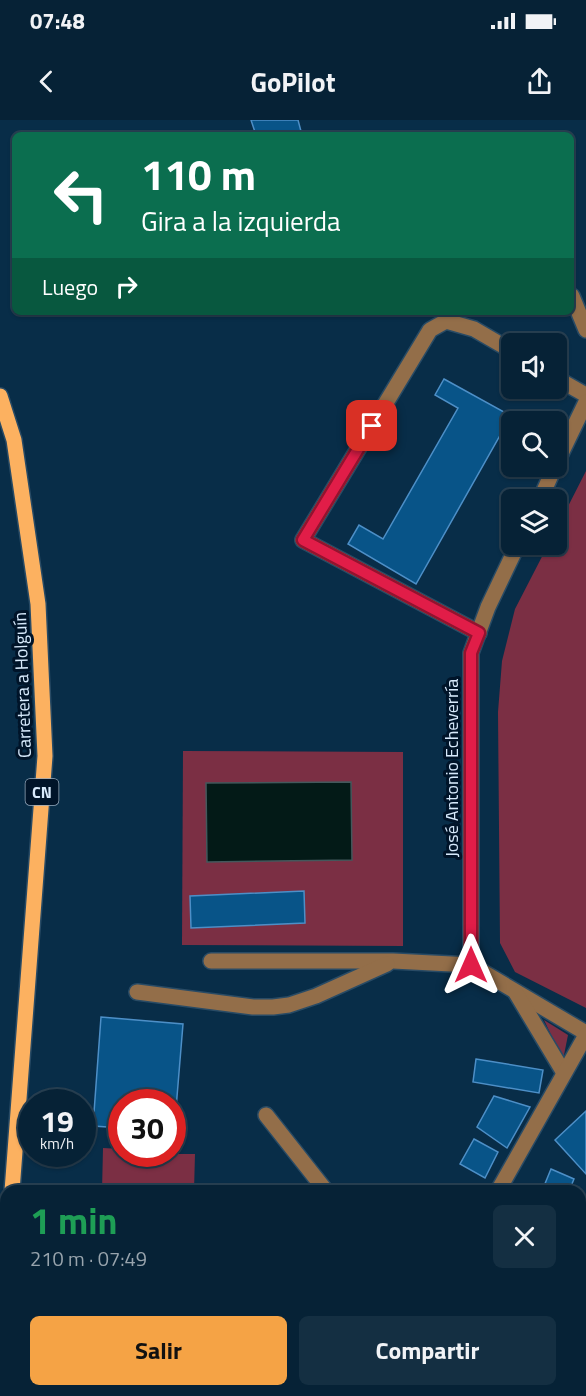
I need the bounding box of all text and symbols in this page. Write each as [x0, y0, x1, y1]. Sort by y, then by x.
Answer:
text: 07:48 [30, 4, 85, 38]
text: GoPilot [250, 61, 336, 102]
icon: back [30, 65, 63, 98]
icon: share [523, 65, 556, 98]
text: 110 m [141, 142, 256, 206]
icon: left [42, 156, 120, 234]
text: Gira a la izquierda [141, 200, 341, 241]
text: Luego [42, 270, 98, 304]
icon: right [110, 270, 143, 303]
map controls [501, 333, 567, 555]
button: sound [501, 333, 567, 399]
pin [346, 400, 397, 451]
icon: arrive [355, 409, 388, 442]
button: search [501, 411, 567, 477]
button: layers [501, 489, 567, 555]
street label: Carretera a Holguín [6, 612, 38, 758]
street label: José Antonio Echeverría [438, 679, 465, 857]
road number: CN [26, 779, 58, 805]
position arrow [439, 933, 503, 997]
speed limit sign: 30 [108, 1089, 186, 1167]
text: 19 [40, 1098, 74, 1144]
text: km/h [40, 1132, 74, 1155]
text: 1 min [30, 1193, 117, 1248]
button: close [493, 1205, 556, 1268]
text: 210 m · 07:49 [30, 1243, 147, 1274]
button: Salir [30, 1316, 287, 1385]
button: Compartir [299, 1316, 556, 1385]

